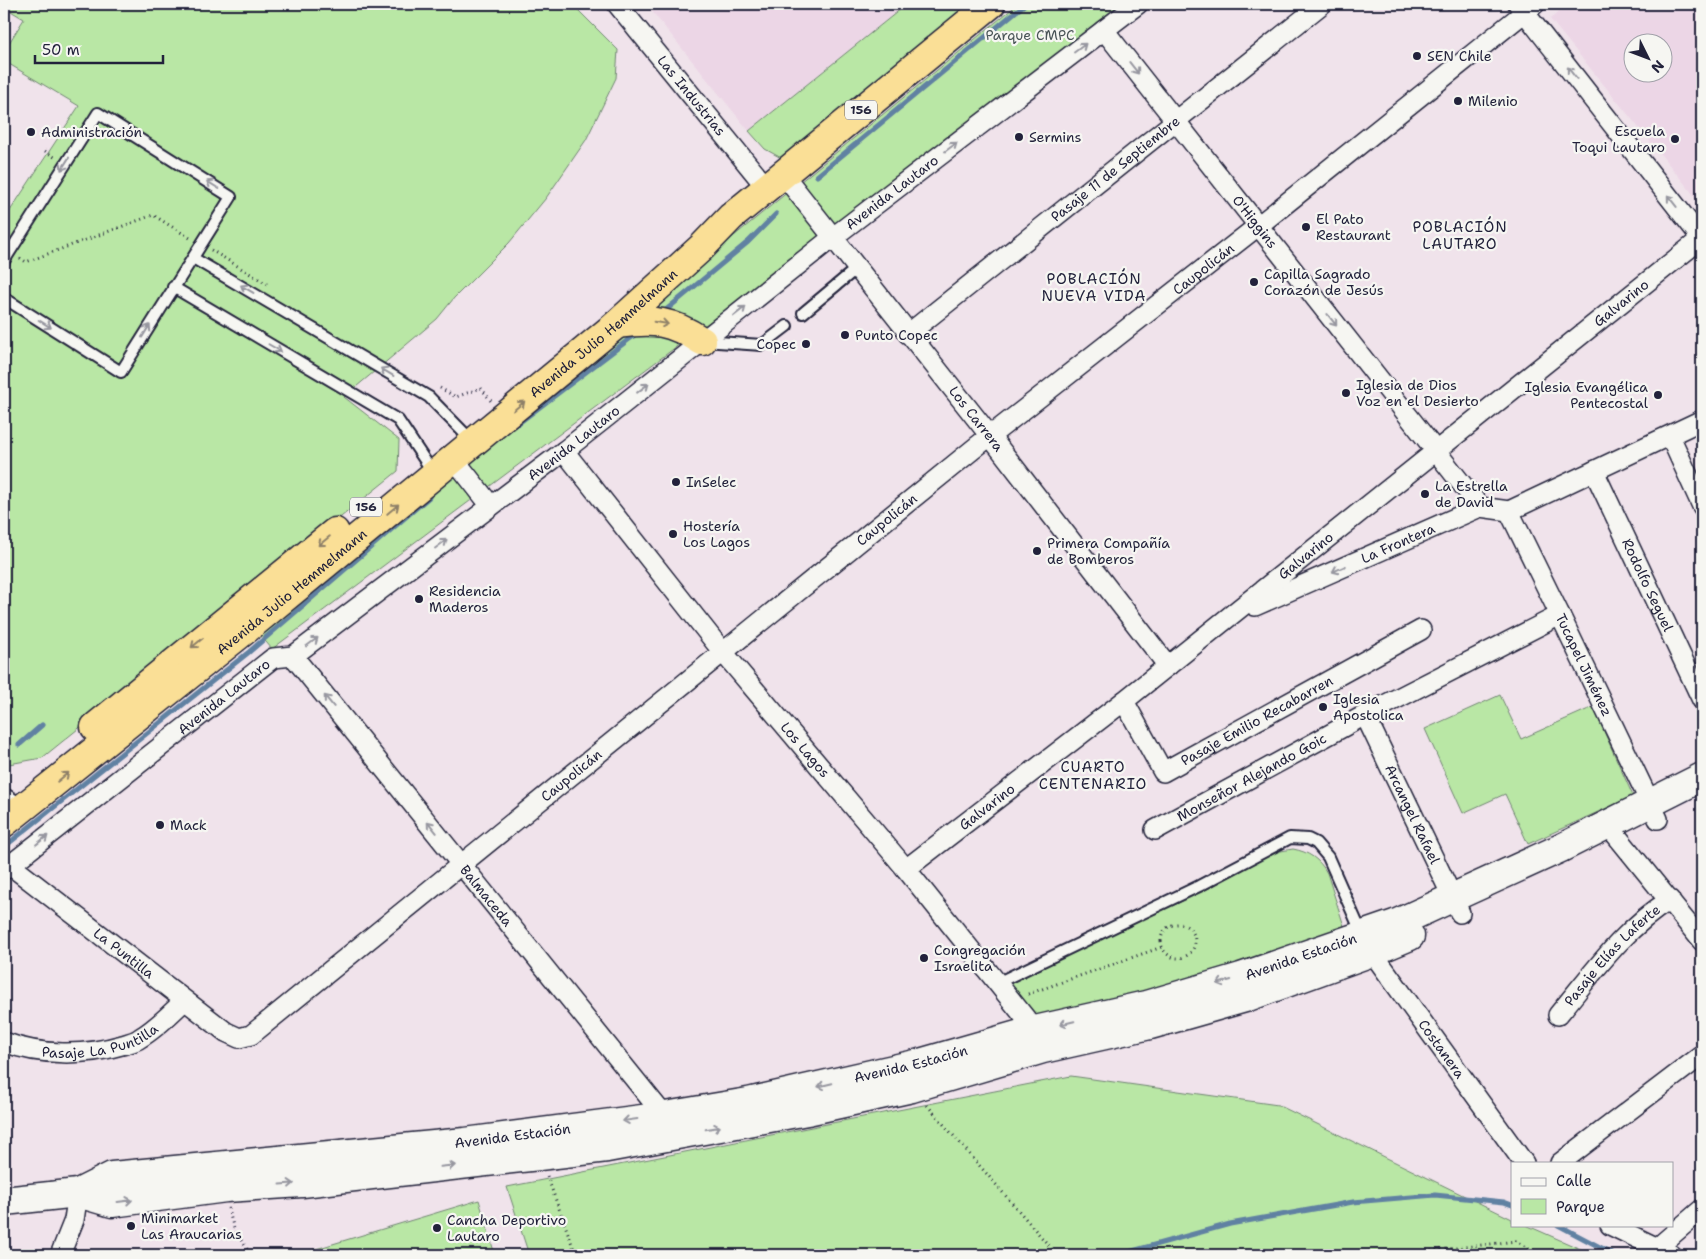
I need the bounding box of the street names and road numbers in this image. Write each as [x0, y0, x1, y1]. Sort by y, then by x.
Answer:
street label: Las Industrias [653, 52, 730, 139]
road number: 156 [845, 100, 877, 120]
street label: Pasaje 11 de Septiembre [1047, 112, 1183, 226]
street label: Avenida Lautaro [842, 151, 942, 234]
street label: O'Higgins [1229, 191, 1282, 252]
street label: Caupolicán [1169, 239, 1238, 299]
street label: Avenida Julio Hemmelmann [526, 265, 681, 402]
street label: Galvarino [1590, 275, 1652, 330]
street label: Los Carrera [945, 382, 1008, 455]
street label: Avenida Lautaro [524, 401, 623, 484]
street label: Caupolicán [852, 489, 921, 550]
road number: 156 [350, 498, 382, 516]
street label: La Frontera [1358, 519, 1438, 567]
street label: Avenida Julio Hemmelmann [213, 525, 371, 659]
street label: Galvarino [1274, 528, 1337, 583]
street label: Rodolfo Seguel [1618, 536, 1678, 635]
street label: Tucapel Jiménez [1552, 610, 1616, 719]
street label: Avenida Lautaro [174, 655, 274, 739]
street label: Pasaje Emilio Recabarren [1178, 671, 1336, 770]
street label: Los Lagos [777, 718, 834, 781]
street label: Monseñor Alejando Goic [1174, 729, 1329, 825]
street label: Caupolicán [537, 745, 606, 805]
street label: Arcangel Rafael [1381, 761, 1444, 868]
street label: Galvarino [955, 780, 1018, 834]
street label: Balmaceda [456, 861, 517, 930]
street label: Pasaje Elías Laferte [1560, 900, 1664, 1009]
street label: La Puntilla [90, 924, 158, 982]
street label: Avenida Estación [1243, 929, 1359, 984]
street label: Costanera [1414, 1016, 1469, 1082]
street label: Pasaje La Puntilla [41, 1019, 162, 1062]
street label: Avenida Estación [852, 1041, 970, 1087]
street label: Avenida Estación [454, 1119, 572, 1152]

